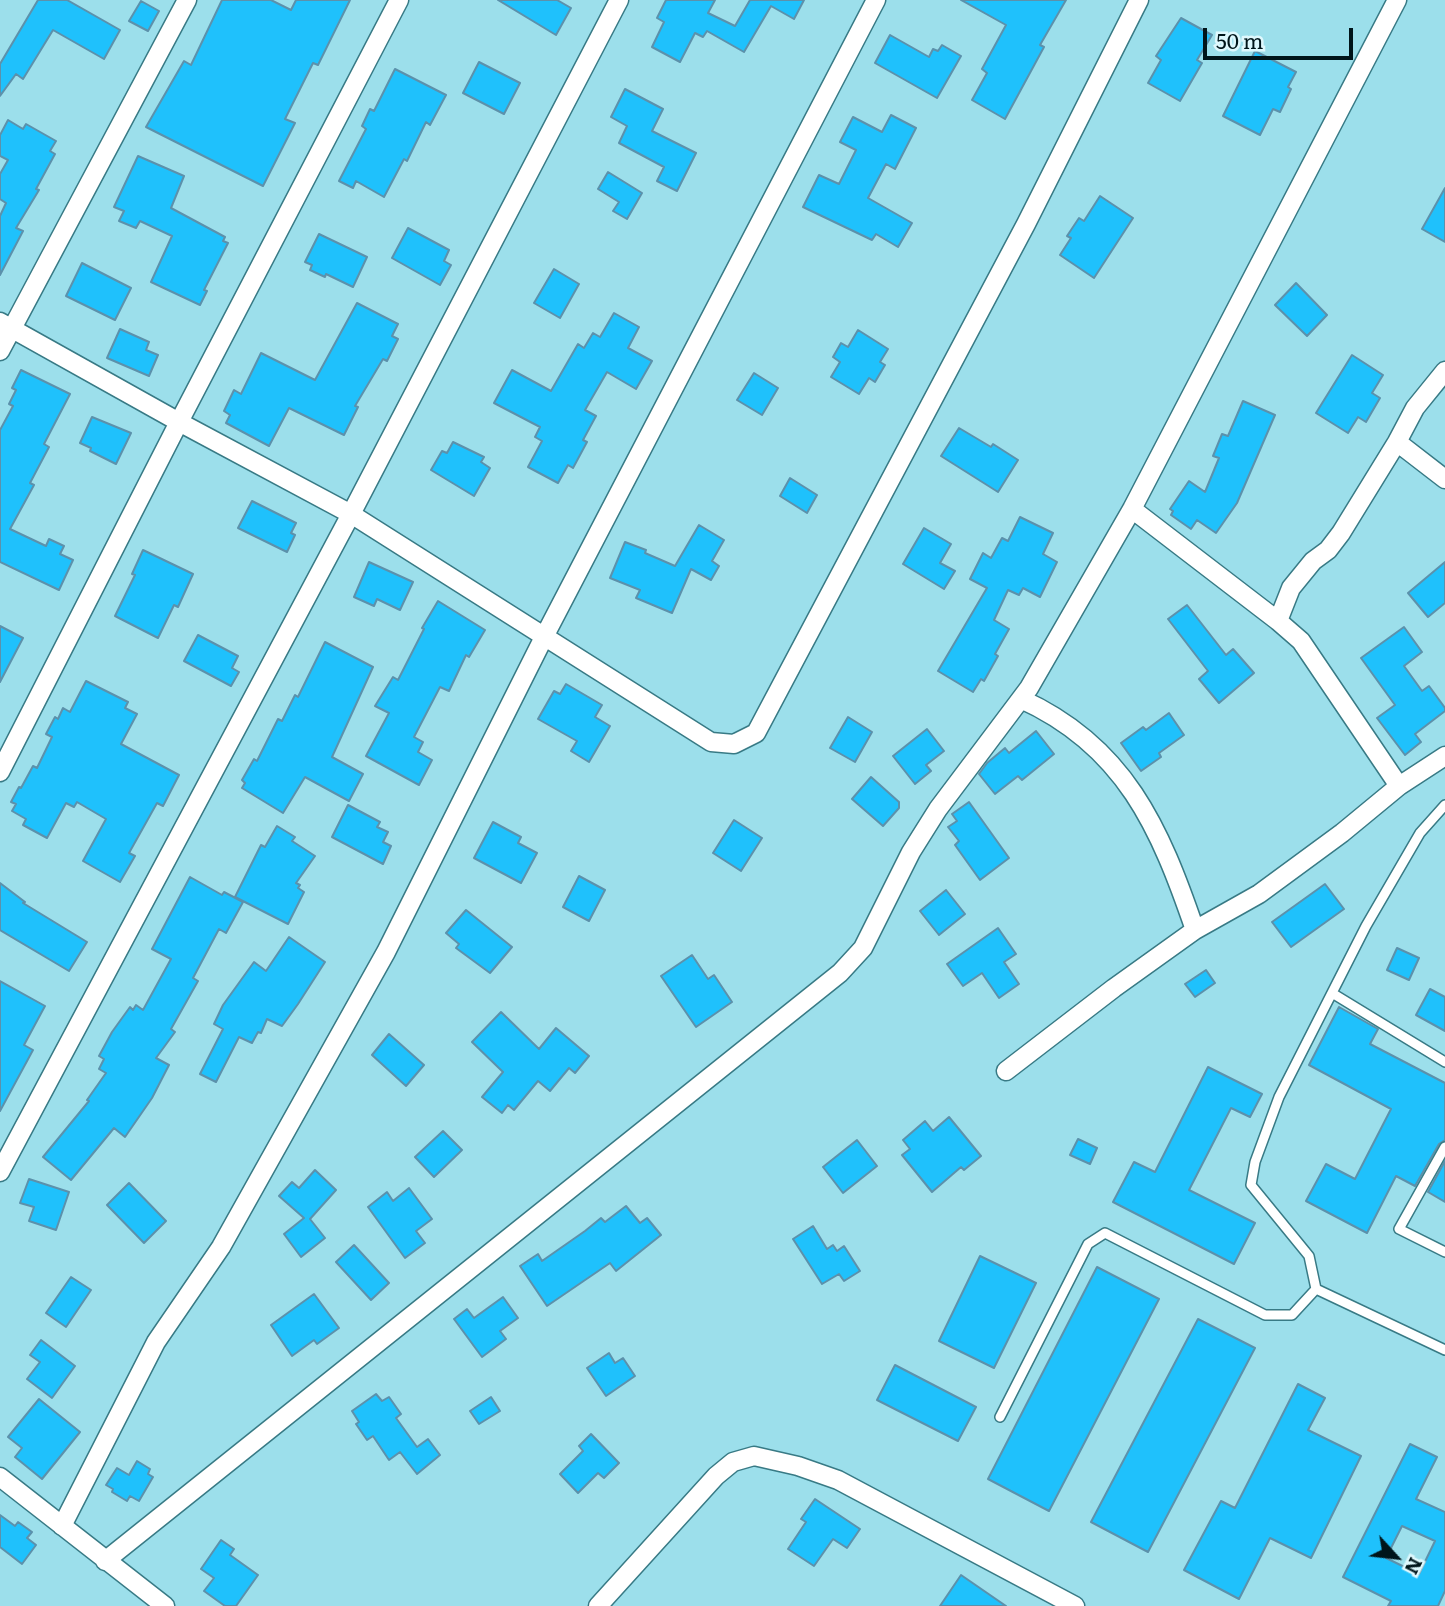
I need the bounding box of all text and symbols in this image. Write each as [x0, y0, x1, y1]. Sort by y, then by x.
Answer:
scale bar [1207, 14, 1358, 58]
text: 50 m [1216, 24, 1263, 55]
north arrow [1361, 1522, 1431, 1592]
text: N [1399, 1553, 1431, 1580]

